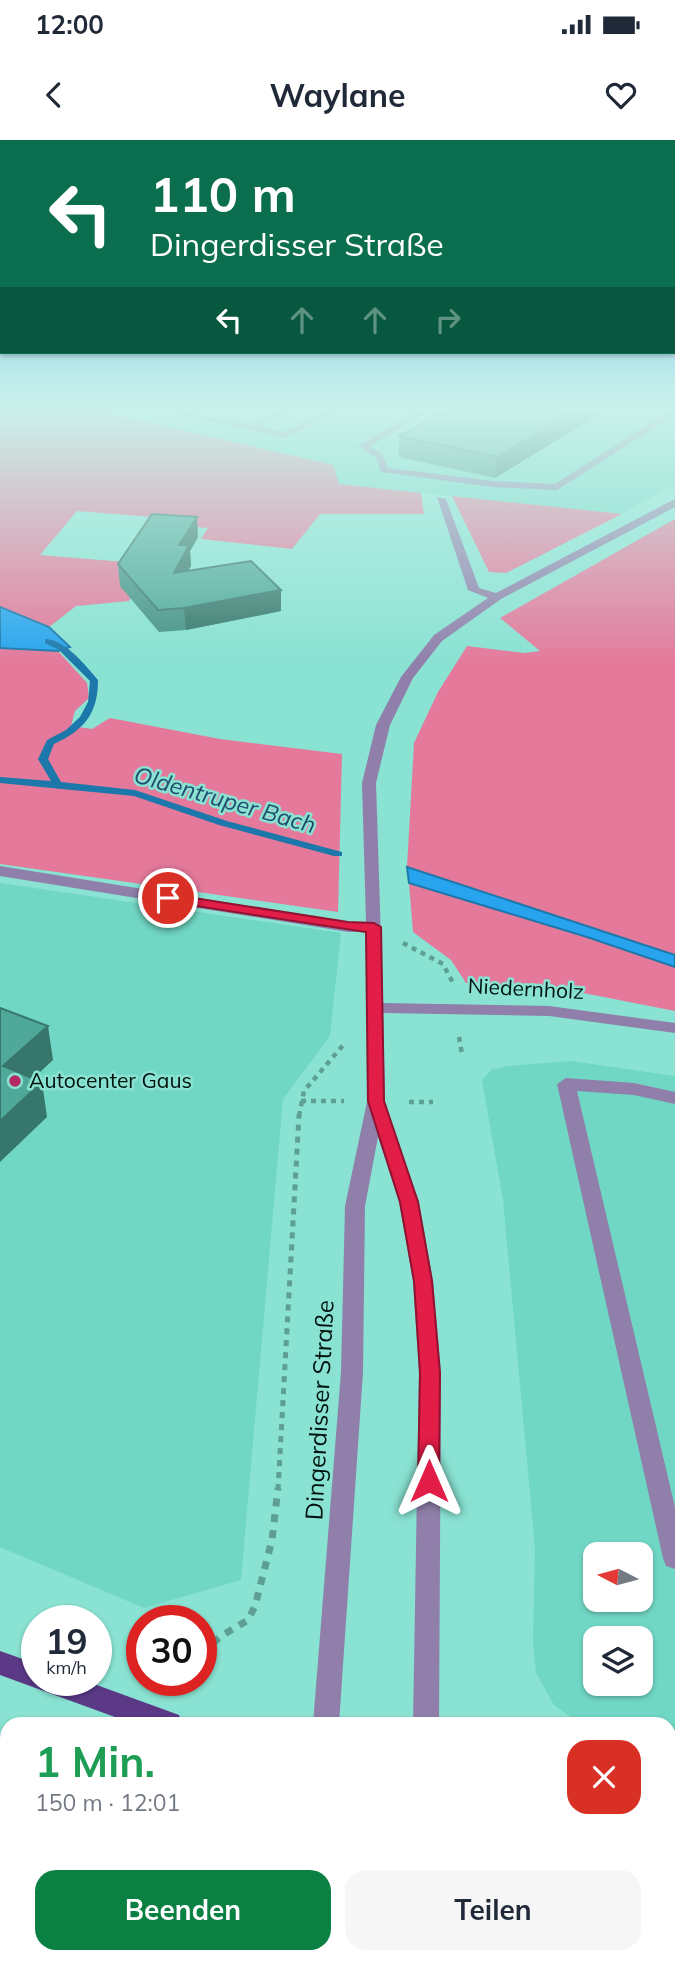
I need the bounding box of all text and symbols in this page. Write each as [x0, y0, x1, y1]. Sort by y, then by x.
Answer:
text: 12:00 [35, 8, 104, 41]
text: Waylane [269, 75, 406, 115]
icon: back [35, 76, 73, 114]
icon: heart [602, 76, 640, 114]
text: 110 m [150, 163, 296, 224]
icon: left [35, 168, 126, 259]
text: Dingerdisser Straße [150, 224, 444, 264]
icon: left [210, 301, 248, 339]
icon: ahead [283, 301, 321, 339]
icon: ahead [356, 301, 394, 339]
icon: right [429, 301, 467, 339]
water label: Oldentruper Bach [131, 760, 319, 839]
pin [138, 868, 198, 928]
icon: arrive [149, 879, 187, 917]
street label: Niedernholz [467, 972, 585, 1004]
place label: Autocenter Gaus [29, 1067, 192, 1093]
marker: Autocenter Gaus [7, 1073, 23, 1089]
street label: Dingerdisser Straße [298, 1299, 340, 1521]
position arrow [392, 1444, 466, 1518]
north arrow [583, 1542, 653, 1612]
map controls [583, 1542, 653, 1696]
speed limit sign: 30 [126, 1605, 217, 1696]
text: 19 [45, 1619, 88, 1663]
button: layers [583, 1626, 653, 1696]
text: km/h [46, 1656, 87, 1679]
text: 1 Min. [35, 1735, 155, 1788]
button: close [567, 1740, 641, 1814]
text: 150 m · 12:01 [35, 1788, 180, 1817]
button: Beenden [35, 1870, 331, 1950]
button: Teilen [345, 1870, 641, 1950]

